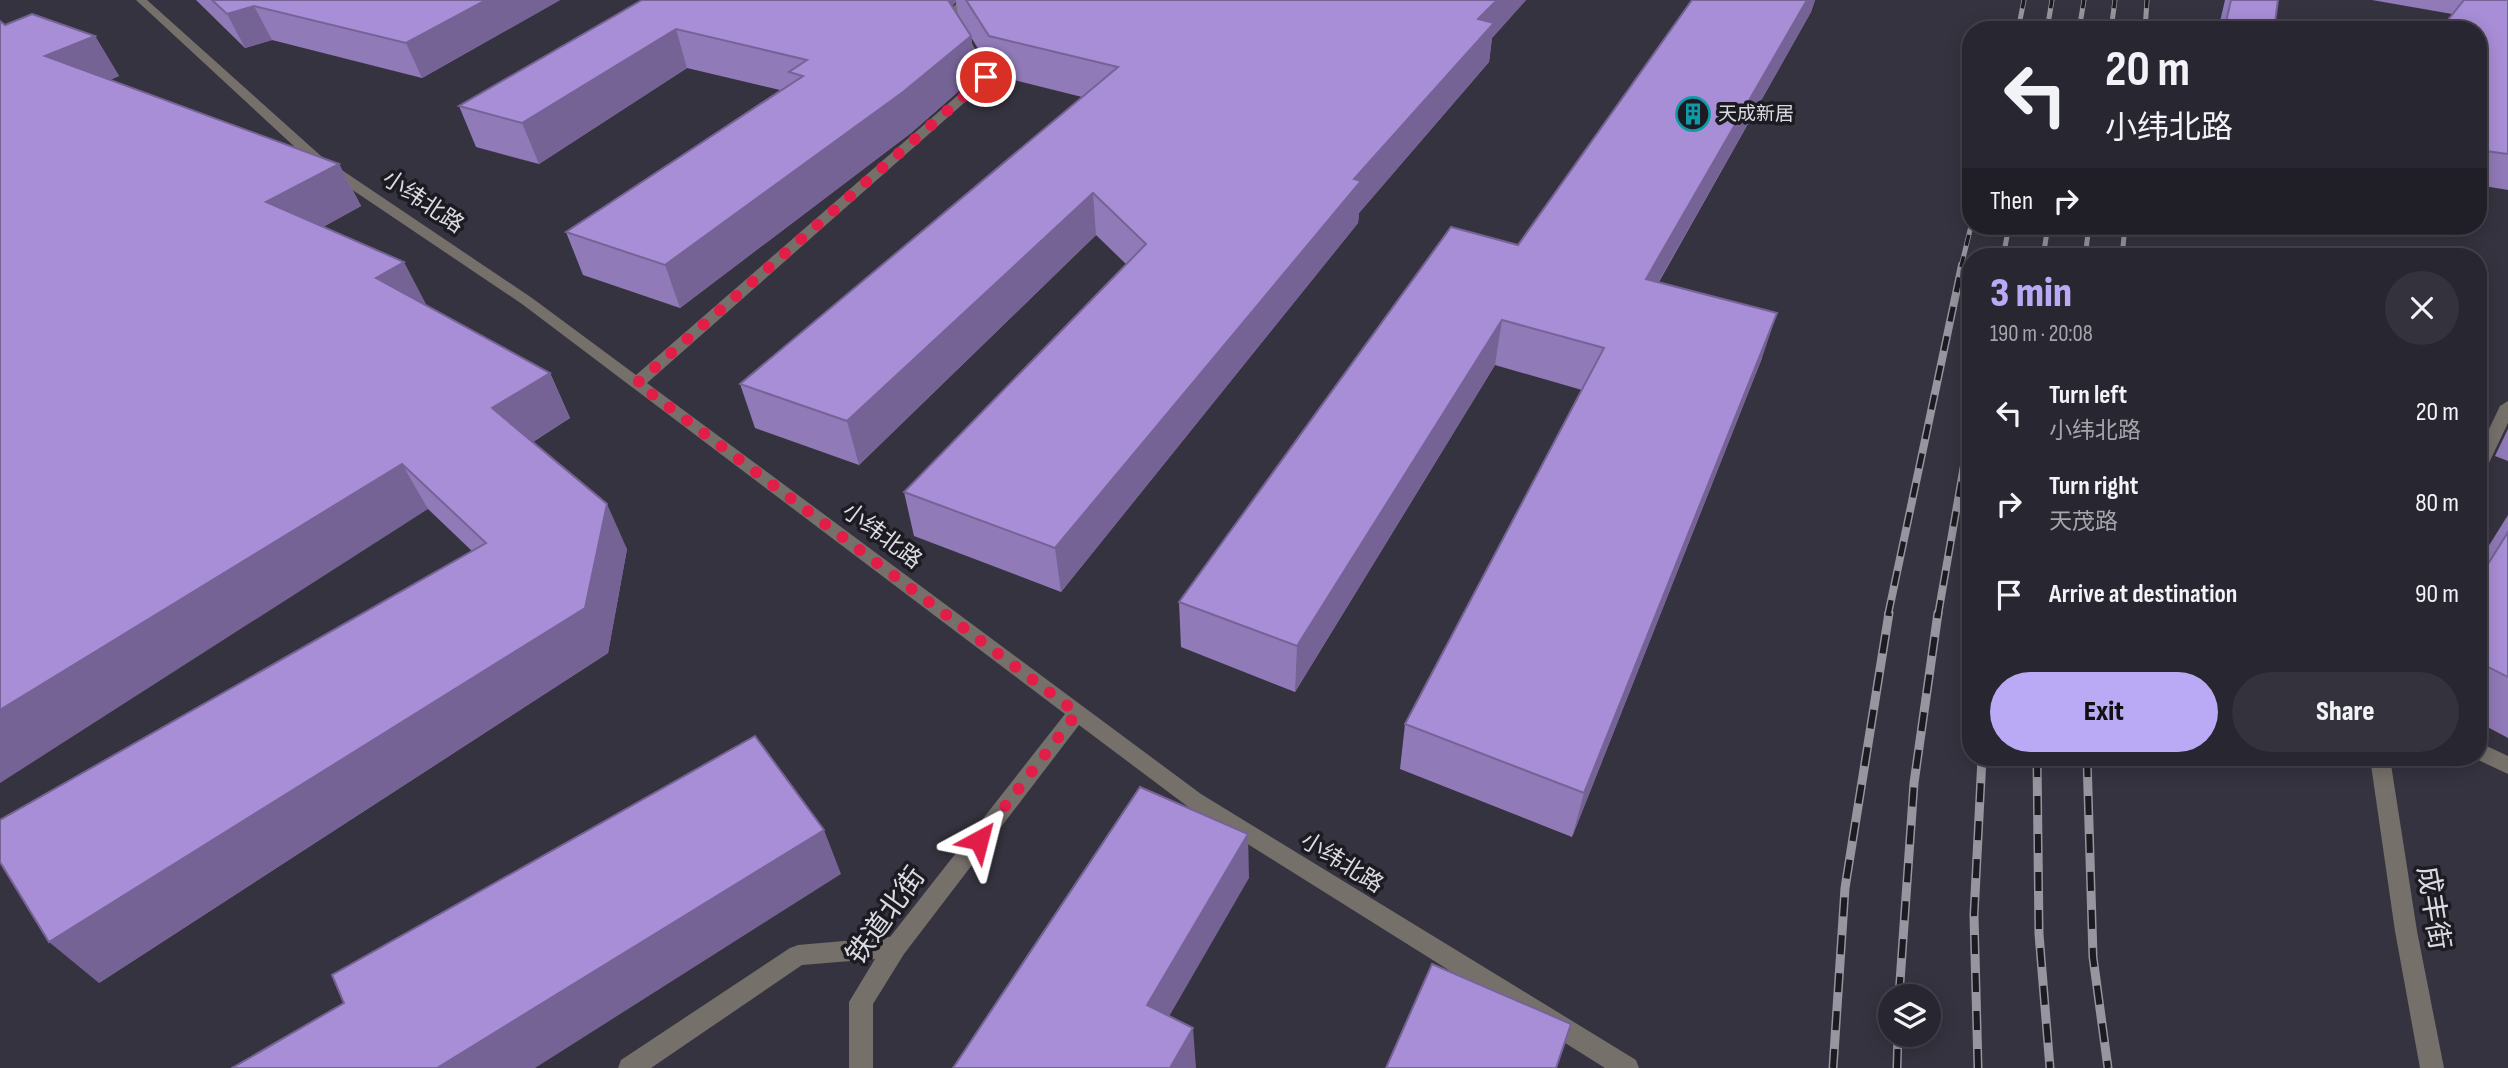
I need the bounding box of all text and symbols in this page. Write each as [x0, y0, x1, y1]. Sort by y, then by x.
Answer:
text: 20 m [2105, 41, 2190, 100]
pin [956, 47, 1016, 107]
icon: left [1990, 49, 2081, 140]
icon: arrive [967, 58, 1005, 96]
building icon: 天成新居 [1674, 95, 1712, 133]
place label: 天成新居 [1718, 103, 1794, 126]
text: 小纬北路 [2105, 109, 2233, 148]
street label: 小纬北路 [377, 165, 469, 239]
icon: right [2047, 182, 2085, 220]
text: Then [1990, 186, 2033, 217]
text: 3 min [1990, 268, 2072, 319]
button: close [2385, 271, 2459, 345]
text: 190 m · 20:08 [1990, 320, 2093, 348]
text: Turn left [2049, 380, 2127, 411]
icon: left [1990, 394, 2028, 432]
text: 20 m [2416, 397, 2459, 428]
text: 小纬北路 [2049, 417, 2141, 445]
text: Turn right [2049, 471, 2138, 502]
icon: right [1990, 485, 2028, 523]
text: 80 m [2415, 488, 2459, 519]
street label: 小纬北路 [837, 497, 927, 575]
text: 天茂路 [2049, 508, 2118, 536]
icon: arrive [1990, 576, 2028, 614]
text: Arrive at destination [2049, 579, 2237, 610]
text: 90 m [2415, 579, 2459, 610]
button: Exit [1990, 672, 2218, 752]
button: Share [2232, 672, 2459, 752]
position arrow [942, 803, 1016, 877]
street label: 小纬北路 [1296, 827, 1388, 899]
street label: 铁道北街 [840, 861, 932, 971]
street label: 成丰街 [2410, 864, 2456, 952]
map controls [1878, 984, 1941, 1047]
button: layers [1878, 984, 1941, 1047]

